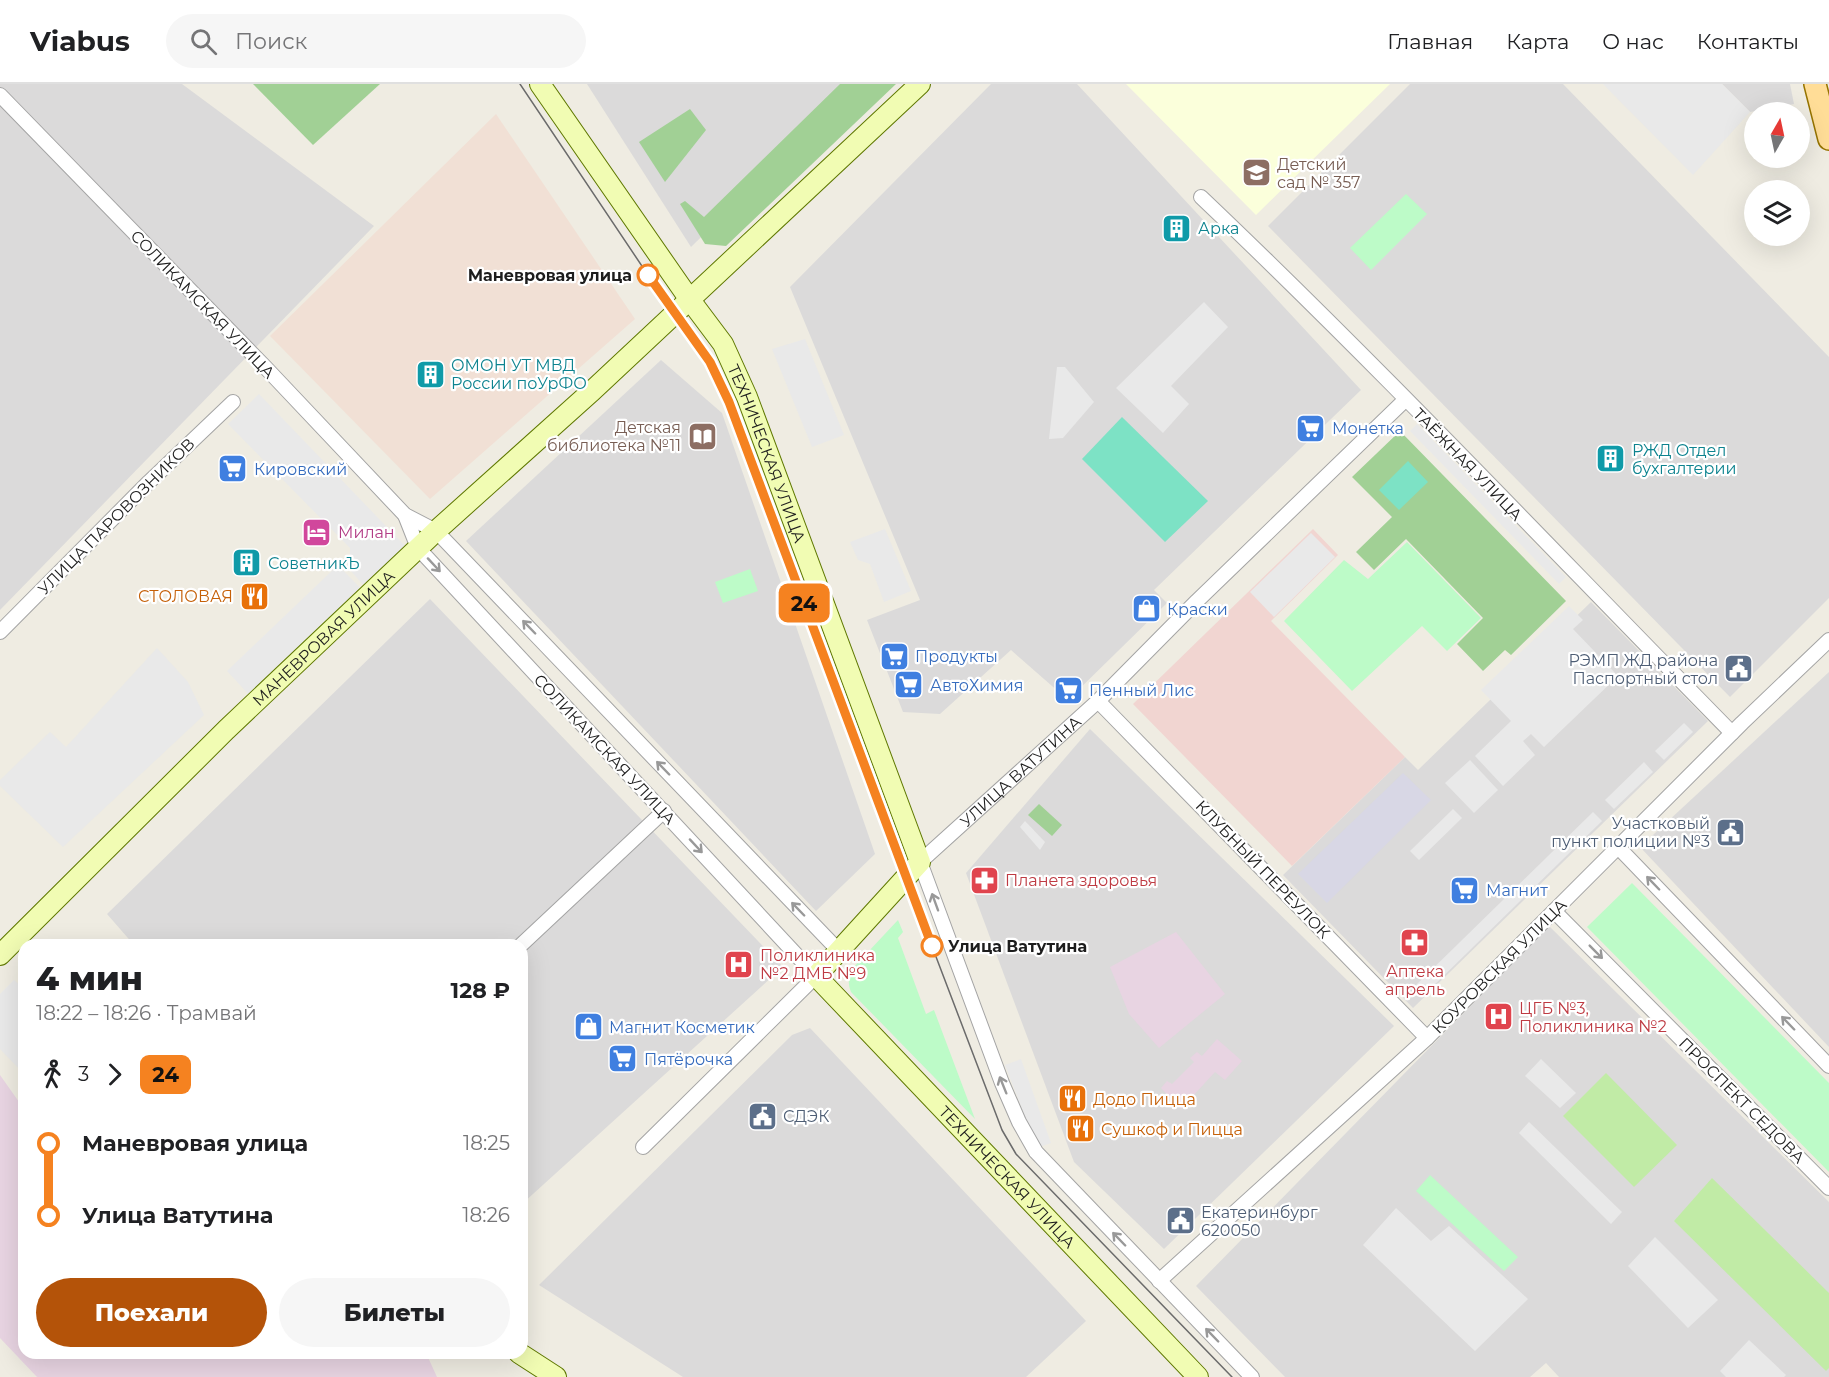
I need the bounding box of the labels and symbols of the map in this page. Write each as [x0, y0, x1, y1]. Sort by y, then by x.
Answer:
north arrow [1744, 102, 1810, 168]
place label: Детский сад № 357 [1277, 155, 1360, 192]
school or university icon: Детский сад № 357 [1240, 157, 1272, 189]
building icon: Арка [1161, 212, 1193, 244]
place label: Арка [1198, 219, 1239, 238]
street label: СОЛИКАМСКАЯ УЛИЦА [127, 226, 279, 383]
marker: Маневровая улица [637, 264, 659, 286]
place label: Маневровая улица [468, 266, 632, 285]
place label: ОМОН УТ МВД России поУрФО [451, 356, 587, 393]
building icon: ОМОН УТ МВД России поУрФО [414, 358, 446, 390]
street label: ТЕХНИЧЕСКАЯ УЛИЦА [724, 362, 809, 545]
street label: ТАЁЖНАЯ УЛИЦА [1409, 404, 1527, 525]
supermarket icon: Монетка [1295, 412, 1327, 444]
place label: Детская библиотека №11 [547, 418, 681, 455]
place label: Монетка [1332, 419, 1404, 438]
library icon: Детская библиотека №11 [686, 420, 718, 452]
street label: УЛИЦА ПАРОВОЗНИКОВ [34, 434, 199, 599]
place label: РЖД Отдел бухгалтерии [1632, 441, 1736, 478]
building icon: РЖД Отдел бухгалтерии [1595, 443, 1627, 475]
supermarket icon: Кировский [217, 453, 249, 485]
place label: Кировский [254, 460, 347, 479]
hotel icon: Милан [301, 516, 333, 548]
place label: Милан [338, 523, 395, 542]
building icon: СоветникЪ [231, 547, 263, 579]
place label: СоветникЪ [268, 554, 360, 573]
one-way arrow [427, 557, 441, 572]
street label: МАНЕВРОВАЯ УЛИЦА [249, 566, 399, 710]
restaurant icon: СТОЛОВАЯ [238, 580, 270, 612]
line badge: 24 [777, 584, 831, 622]
place label: СТОЛОВАЯ [138, 587, 233, 606]
shop icon: Краски [1130, 593, 1162, 625]
place label: Краски [1167, 600, 1228, 619]
one-way arrow [521, 620, 536, 635]
supermarket icon: Продукты [878, 640, 910, 672]
place label: Продукты [915, 647, 998, 666]
place label: РЭМП ЖД района Паспортный стол [1568, 651, 1718, 688]
public building icon: РЭМП ЖД района Паспортный стол [1723, 653, 1755, 685]
supermarket icon: АвтоХимия [893, 669, 925, 701]
street label: СОЛИКАМСКАЯ УЛИЦА [530, 670, 679, 829]
supermarket icon: Пенный Лис [1052, 674, 1084, 706]
place label: АвтоХимия [930, 676, 1023, 695]
place label: Пенный Лис [1089, 681, 1194, 700]
street label: УЛИЦА ВАТУТИНА [956, 712, 1085, 831]
one-way arrow [656, 761, 671, 776]
street label: КЛУБНЫЙ ПЕРЕУЛОК [1192, 796, 1334, 942]
place label: Участковый пункт полиции №3 [1551, 814, 1710, 851]
public building icon: Участковый пункт полиции №3 [1715, 816, 1747, 848]
one-way arrow [689, 838, 703, 853]
pharmacy icon: Планета здоровья [968, 864, 1000, 896]
place label: Планета здоровья [1005, 871, 1157, 890]
supermarket icon: Магнит [1449, 874, 1481, 906]
one-way arrow [1645, 876, 1660, 891]
place label: Магнит [1486, 881, 1548, 900]
one-way arrow [928, 893, 939, 912]
street label: КОУРОВСКАЯ УЛИЦА [1428, 895, 1571, 1038]
one-way arrow [792, 902, 806, 917]
pharmacy icon: Аптека апрель [1399, 927, 1431, 959]
marker: Улица Ватутина [921, 935, 943, 957]
place label: Улица Ватутина [948, 937, 1087, 956]
one-way arrow [1588, 945, 1603, 960]
place label: Поликлиника №2 ДМБ №9 [760, 946, 875, 983]
hospital icon: Поликлиника №2 ДМБ №9 [723, 948, 755, 980]
place label: Аптека апрель [1385, 962, 1445, 999]
place label: ЦГБ №3, Поликлиника №2 [1519, 999, 1667, 1036]
hospital icon: ЦГБ №3, Поликлиника №2 [1482, 1001, 1514, 1033]
shop icon: Магнит Косметик [572, 1011, 604, 1043]
one-way arrow [1781, 1016, 1796, 1031]
place label: Магнит Косметик [609, 1018, 756, 1037]
street label: ПРОСПЕКТ СЕДОВА [1675, 1034, 1808, 1167]
supermarket icon: Пятёрочка [607, 1043, 639, 1075]
place label: Пятёрочка [644, 1050, 733, 1069]
one-way arrow [997, 1076, 1008, 1094]
restaurant icon: Додо Пицца [1056, 1083, 1088, 1115]
place label: Додо Пицца [1093, 1090, 1196, 1109]
public building icon: СДЭК [746, 1100, 778, 1132]
street label: ТЕХНИЧЕСКАЯ УЛИЦА [935, 1102, 1079, 1252]
place label: СДЭК [783, 1107, 829, 1126]
restaurant icon: Сушкоф и Пицца [1064, 1113, 1096, 1145]
place label: Сушкоф и Пицца [1101, 1120, 1243, 1139]
place label: Екатеринбург 620050 [1201, 1203, 1318, 1240]
public building icon: Екатеринбург 620050 [1164, 1205, 1196, 1237]
one-way arrow [1112, 1231, 1126, 1246]
one-way arrow [1204, 1328, 1219, 1343]

